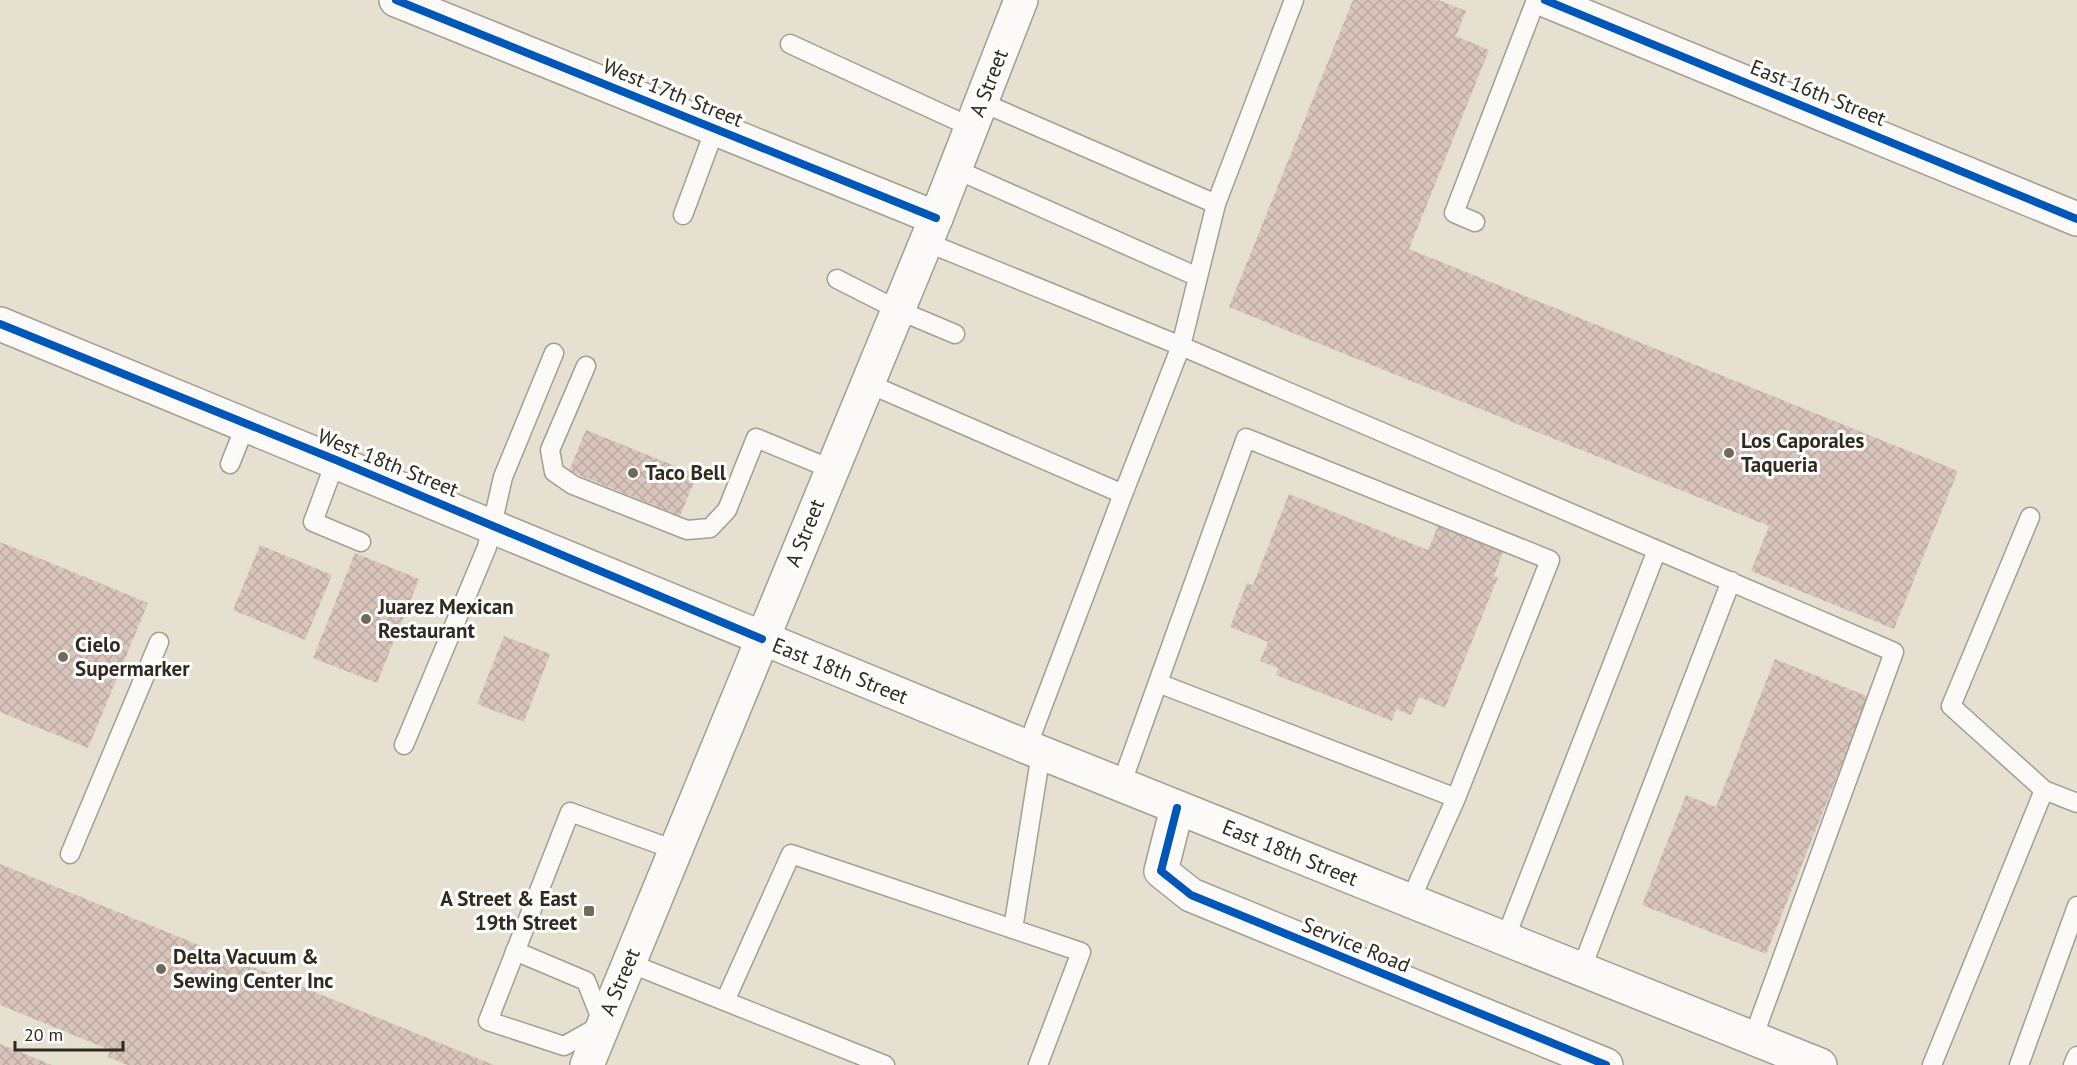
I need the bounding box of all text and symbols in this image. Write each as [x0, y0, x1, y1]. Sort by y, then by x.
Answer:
street label: A Street [963, 45, 1014, 121]
street label: West 17th Street [599, 52, 747, 133]
street label: East 16th Street [1746, 53, 1890, 132]
street label: West 18th Street [314, 422, 463, 503]
place label: Los Caporales Taqueria [1741, 427, 1864, 478]
marker: Los Caporales Taqueria [1722, 446, 1736, 460]
place label: Taco Bell [645, 459, 727, 486]
marker: Taco Bell [626, 466, 640, 480]
street label: A Street [779, 495, 830, 571]
place label: Juarez Mexican Restaurant [377, 593, 514, 644]
marker: Juarez Mexican Restaurant [359, 612, 373, 626]
place label: Cielo Supermarker [75, 631, 190, 682]
street label: East 18th Street [768, 631, 912, 710]
marker: Cielo Supermarker [56, 650, 70, 664]
street label: East 18th Street [1218, 813, 1362, 892]
place label: A Street & East 19th Street [440, 885, 578, 936]
marker: A Street & East 19th Street [582, 904, 596, 918]
street label: Service Road [1298, 911, 1414, 978]
place label: Delta Vacuum & Sewing Center Inc [173, 943, 333, 994]
street label: A Street [593, 944, 646, 1020]
marker: Delta Vacuum & Sewing Center Inc [154, 962, 168, 976]
scale bar [15, 1014, 123, 1052]
text: 20 m [24, 1023, 63, 1046]

